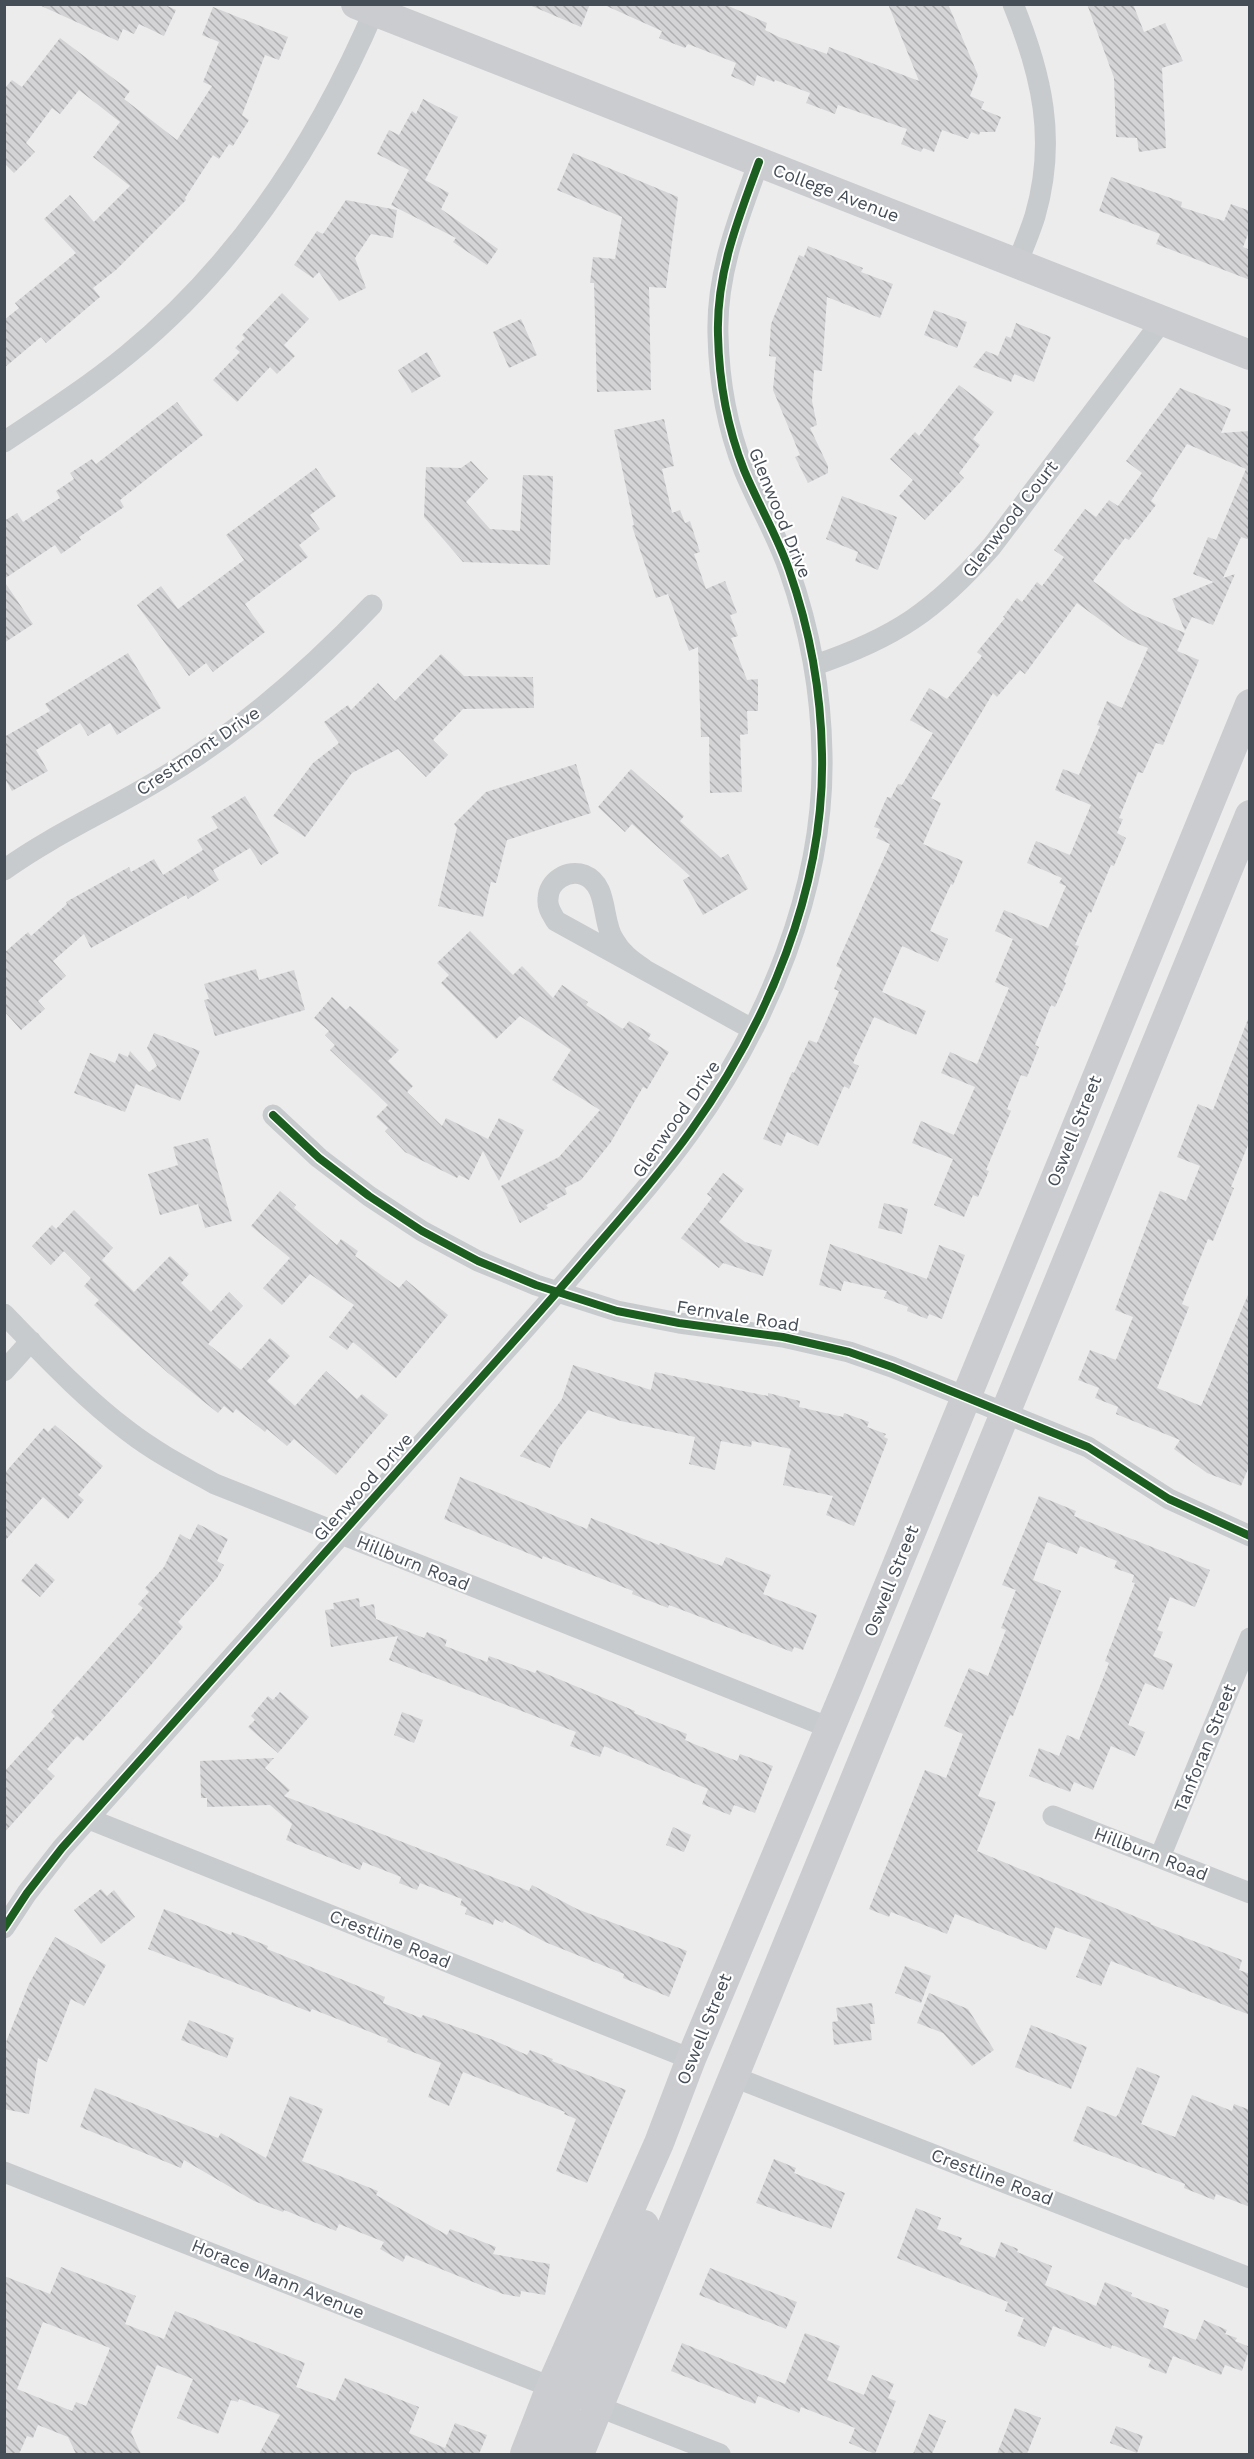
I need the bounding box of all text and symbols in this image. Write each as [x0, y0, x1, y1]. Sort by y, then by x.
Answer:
street label: College Avenue [770, 159, 902, 226]
street label: Glenwood Drive [745, 445, 816, 581]
street label: Glenwood Court [958, 456, 1062, 581]
street label: Crestmont Drive [132, 702, 263, 800]
street label: Glenwood Drive [627, 1056, 724, 1181]
street label: Oswell Street [1042, 1072, 1106, 1190]
street label: Fernvale Road [675, 1295, 801, 1336]
street label: Glenwood Drive [308, 1428, 417, 1545]
street label: Oswell Street [859, 1522, 923, 1640]
street label: Hillburn Road [354, 1530, 473, 1595]
street label: Tanforan Street [1169, 1680, 1240, 1815]
street label: Hillburn Road [1091, 1822, 1211, 1885]
street label: Crestline Road [327, 1905, 454, 1972]
street label: Oswell Street [672, 1970, 736, 2088]
street label: Crestline Road [928, 2144, 1056, 2209]
street label: Horace Mann Avenue [189, 2234, 368, 2323]

